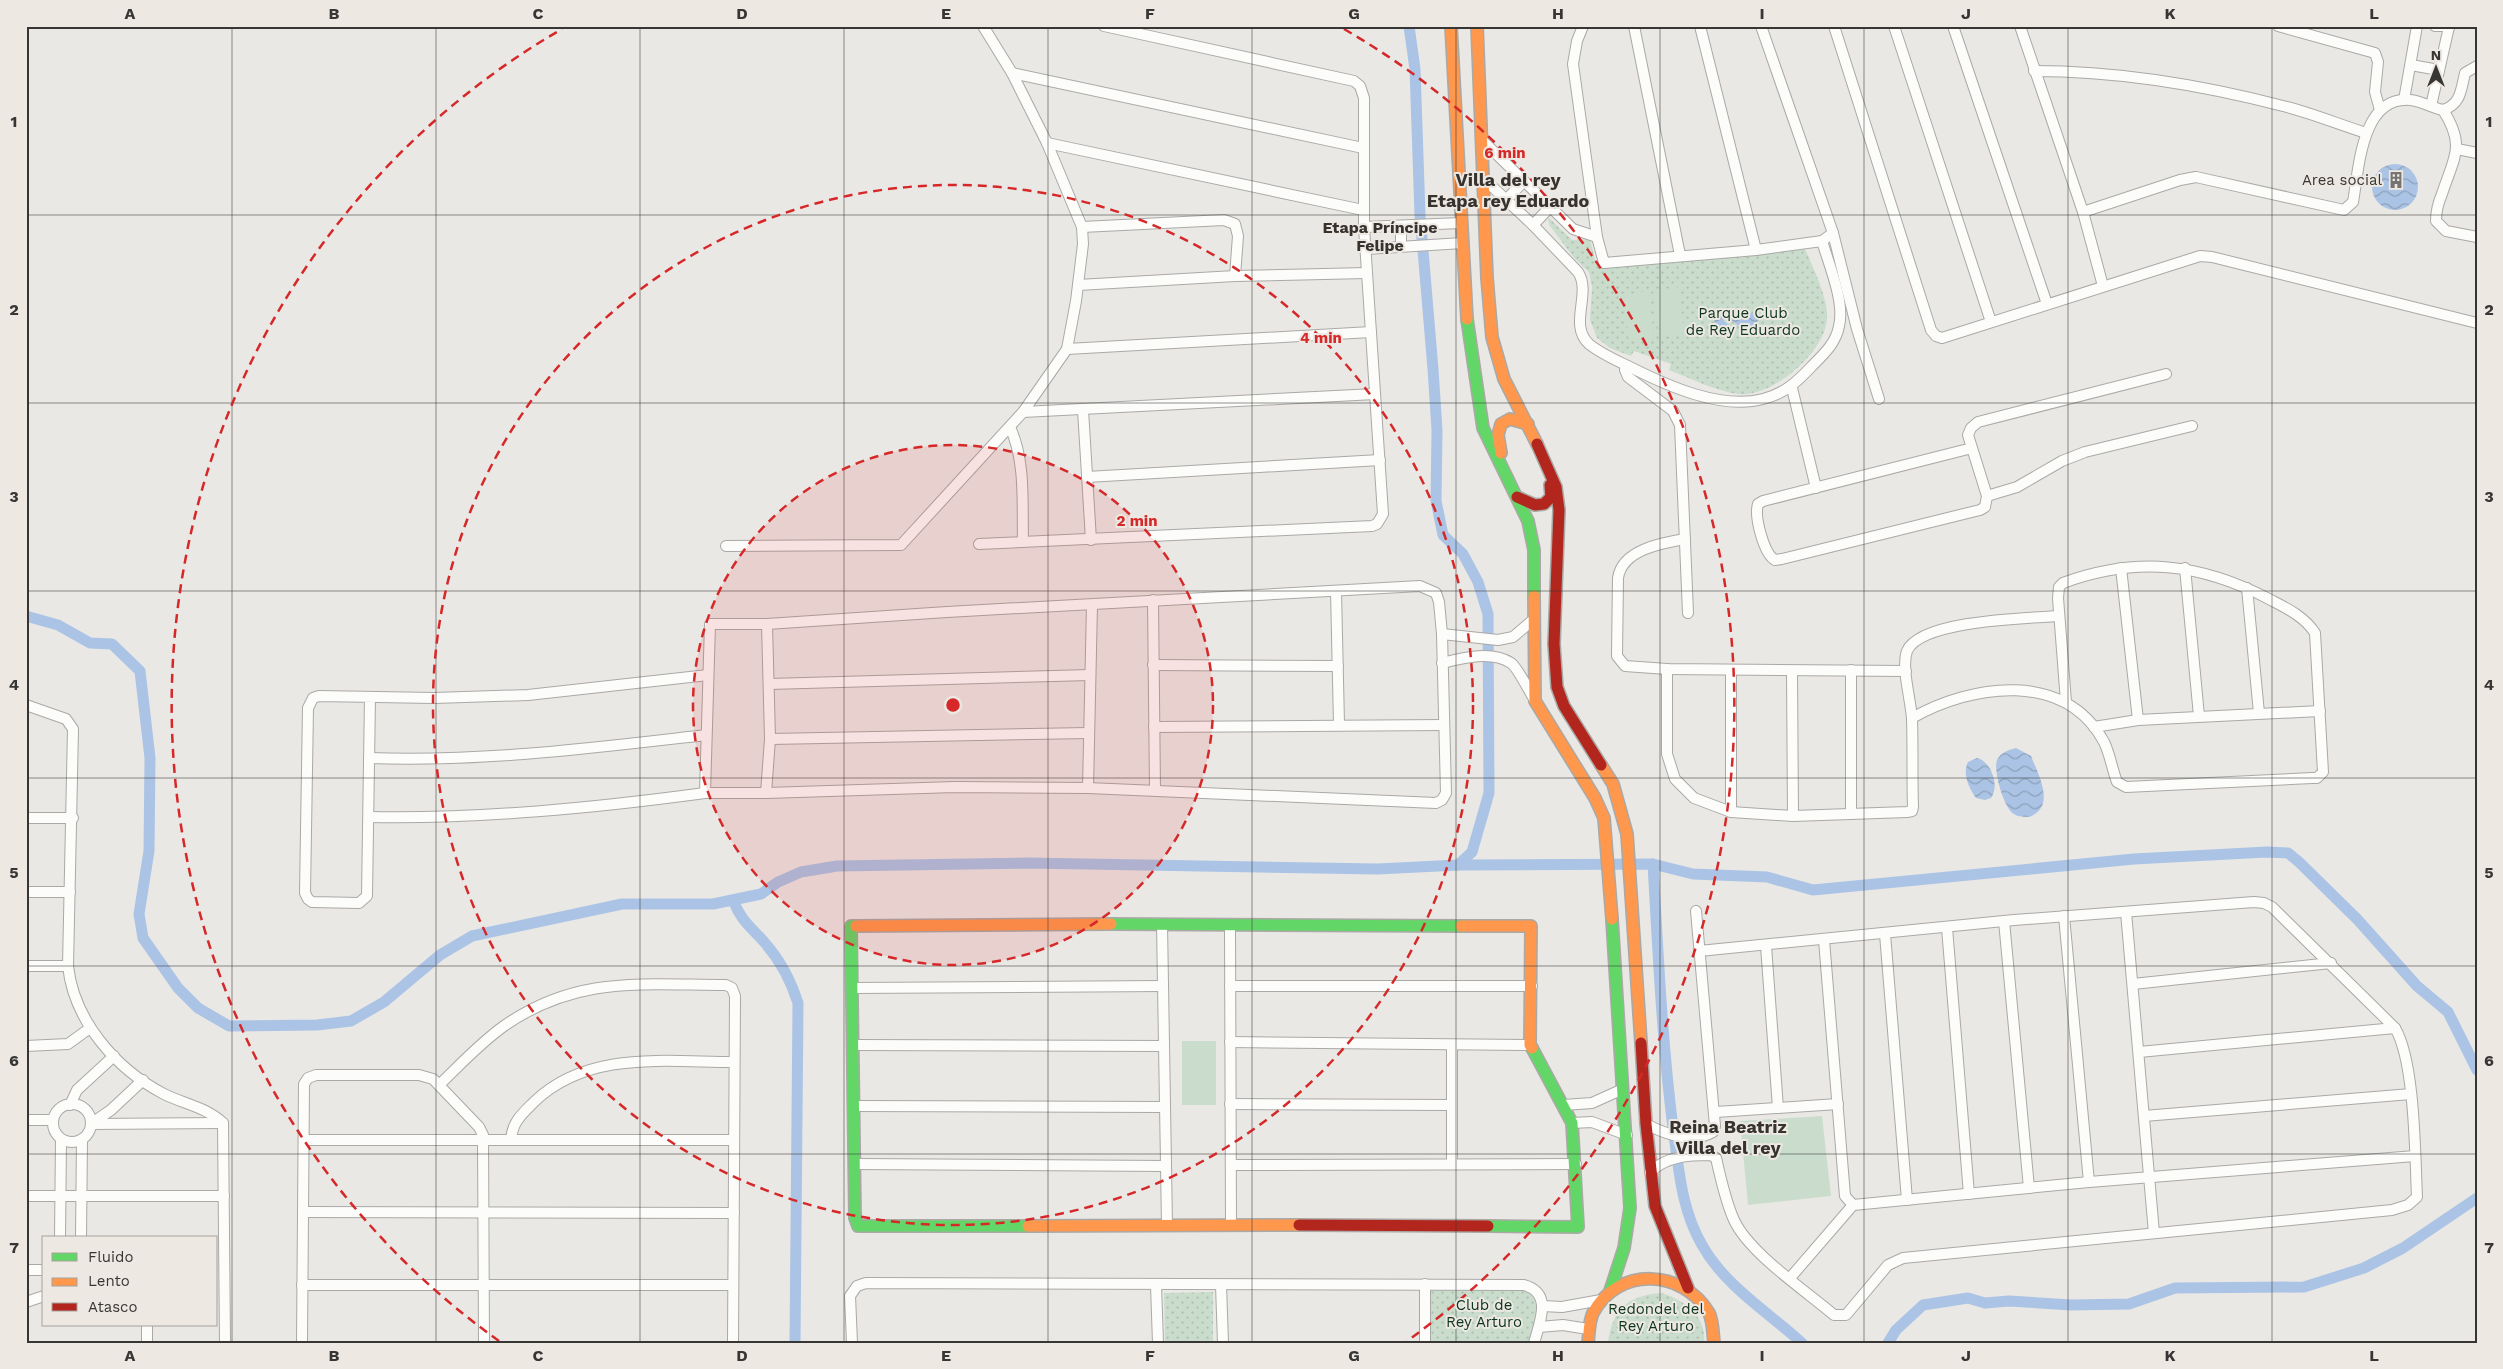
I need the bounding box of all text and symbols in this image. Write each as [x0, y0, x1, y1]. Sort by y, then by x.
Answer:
text: A [125, 4, 136, 23]
text: B [329, 4, 340, 23]
text: C [533, 4, 544, 23]
text: D [736, 4, 748, 23]
text: E [941, 4, 951, 23]
text: F [1145, 4, 1155, 23]
text: G [1348, 4, 1360, 23]
text: H [1552, 4, 1564, 23]
text: I [1759, 4, 1765, 23]
text: J [1961, 4, 1971, 23]
text: K [2164, 4, 2176, 23]
text: L [2369, 4, 2379, 23]
north arrow [2410, 42, 2460, 92]
text: N [2431, 47, 2441, 63]
text: 1 [11, 112, 17, 131]
text: 1 [2486, 112, 2492, 131]
text: 6 min [1484, 144, 1526, 162]
district label: Villa del rey Etapa rey Eduardo [1427, 169, 1590, 211]
building icon: Area social [2386, 170, 2406, 190]
place label: Area social [2302, 171, 2382, 189]
district label: Etapa Príncipe Felipe [1322, 218, 1438, 255]
text: 2 [9, 300, 19, 319]
text: 2 [2484, 300, 2494, 319]
park label: Parque Club de Rey Eduardo [1686, 304, 1800, 339]
text: 4 min [1300, 329, 1342, 347]
text: 3 [9, 487, 19, 506]
text: 3 [2484, 487, 2494, 506]
text: 2 min [1116, 512, 1158, 530]
text: 4 [9, 675, 19, 694]
text: 4 [2484, 675, 2494, 694]
centre of rings [944, 696, 962, 714]
text: 5 [9, 863, 19, 882]
text: 5 [2484, 863, 2494, 882]
text: 6 [9, 1051, 19, 1070]
text: 6 [2484, 1051, 2494, 1070]
district label: Reina Beatriz Villa del rey [1669, 1116, 1787, 1158]
legend [42, 1236, 218, 1326]
text: 7 [9, 1238, 19, 1257]
text: 7 [2484, 1238, 2494, 1257]
text: Fluido [88, 1248, 133, 1266]
text: Lento [88, 1272, 130, 1290]
park label: Club de Rey Arturo [1446, 1296, 1522, 1331]
text: Atasco [88, 1298, 137, 1316]
park label: Redondel del Rey Arturo [1608, 1300, 1704, 1335]
text: A [125, 1346, 136, 1365]
text: B [329, 1346, 340, 1365]
text: C [533, 1346, 544, 1365]
text: D [736, 1346, 748, 1365]
text: E [941, 1346, 951, 1365]
text: F [1145, 1346, 1155, 1365]
text: G [1348, 1346, 1360, 1365]
text: H [1552, 1346, 1564, 1365]
text: I [1759, 1346, 1765, 1365]
text: J [1961, 1346, 1971, 1365]
text: K [2164, 1346, 2176, 1365]
text: L [2369, 1346, 2379, 1365]

